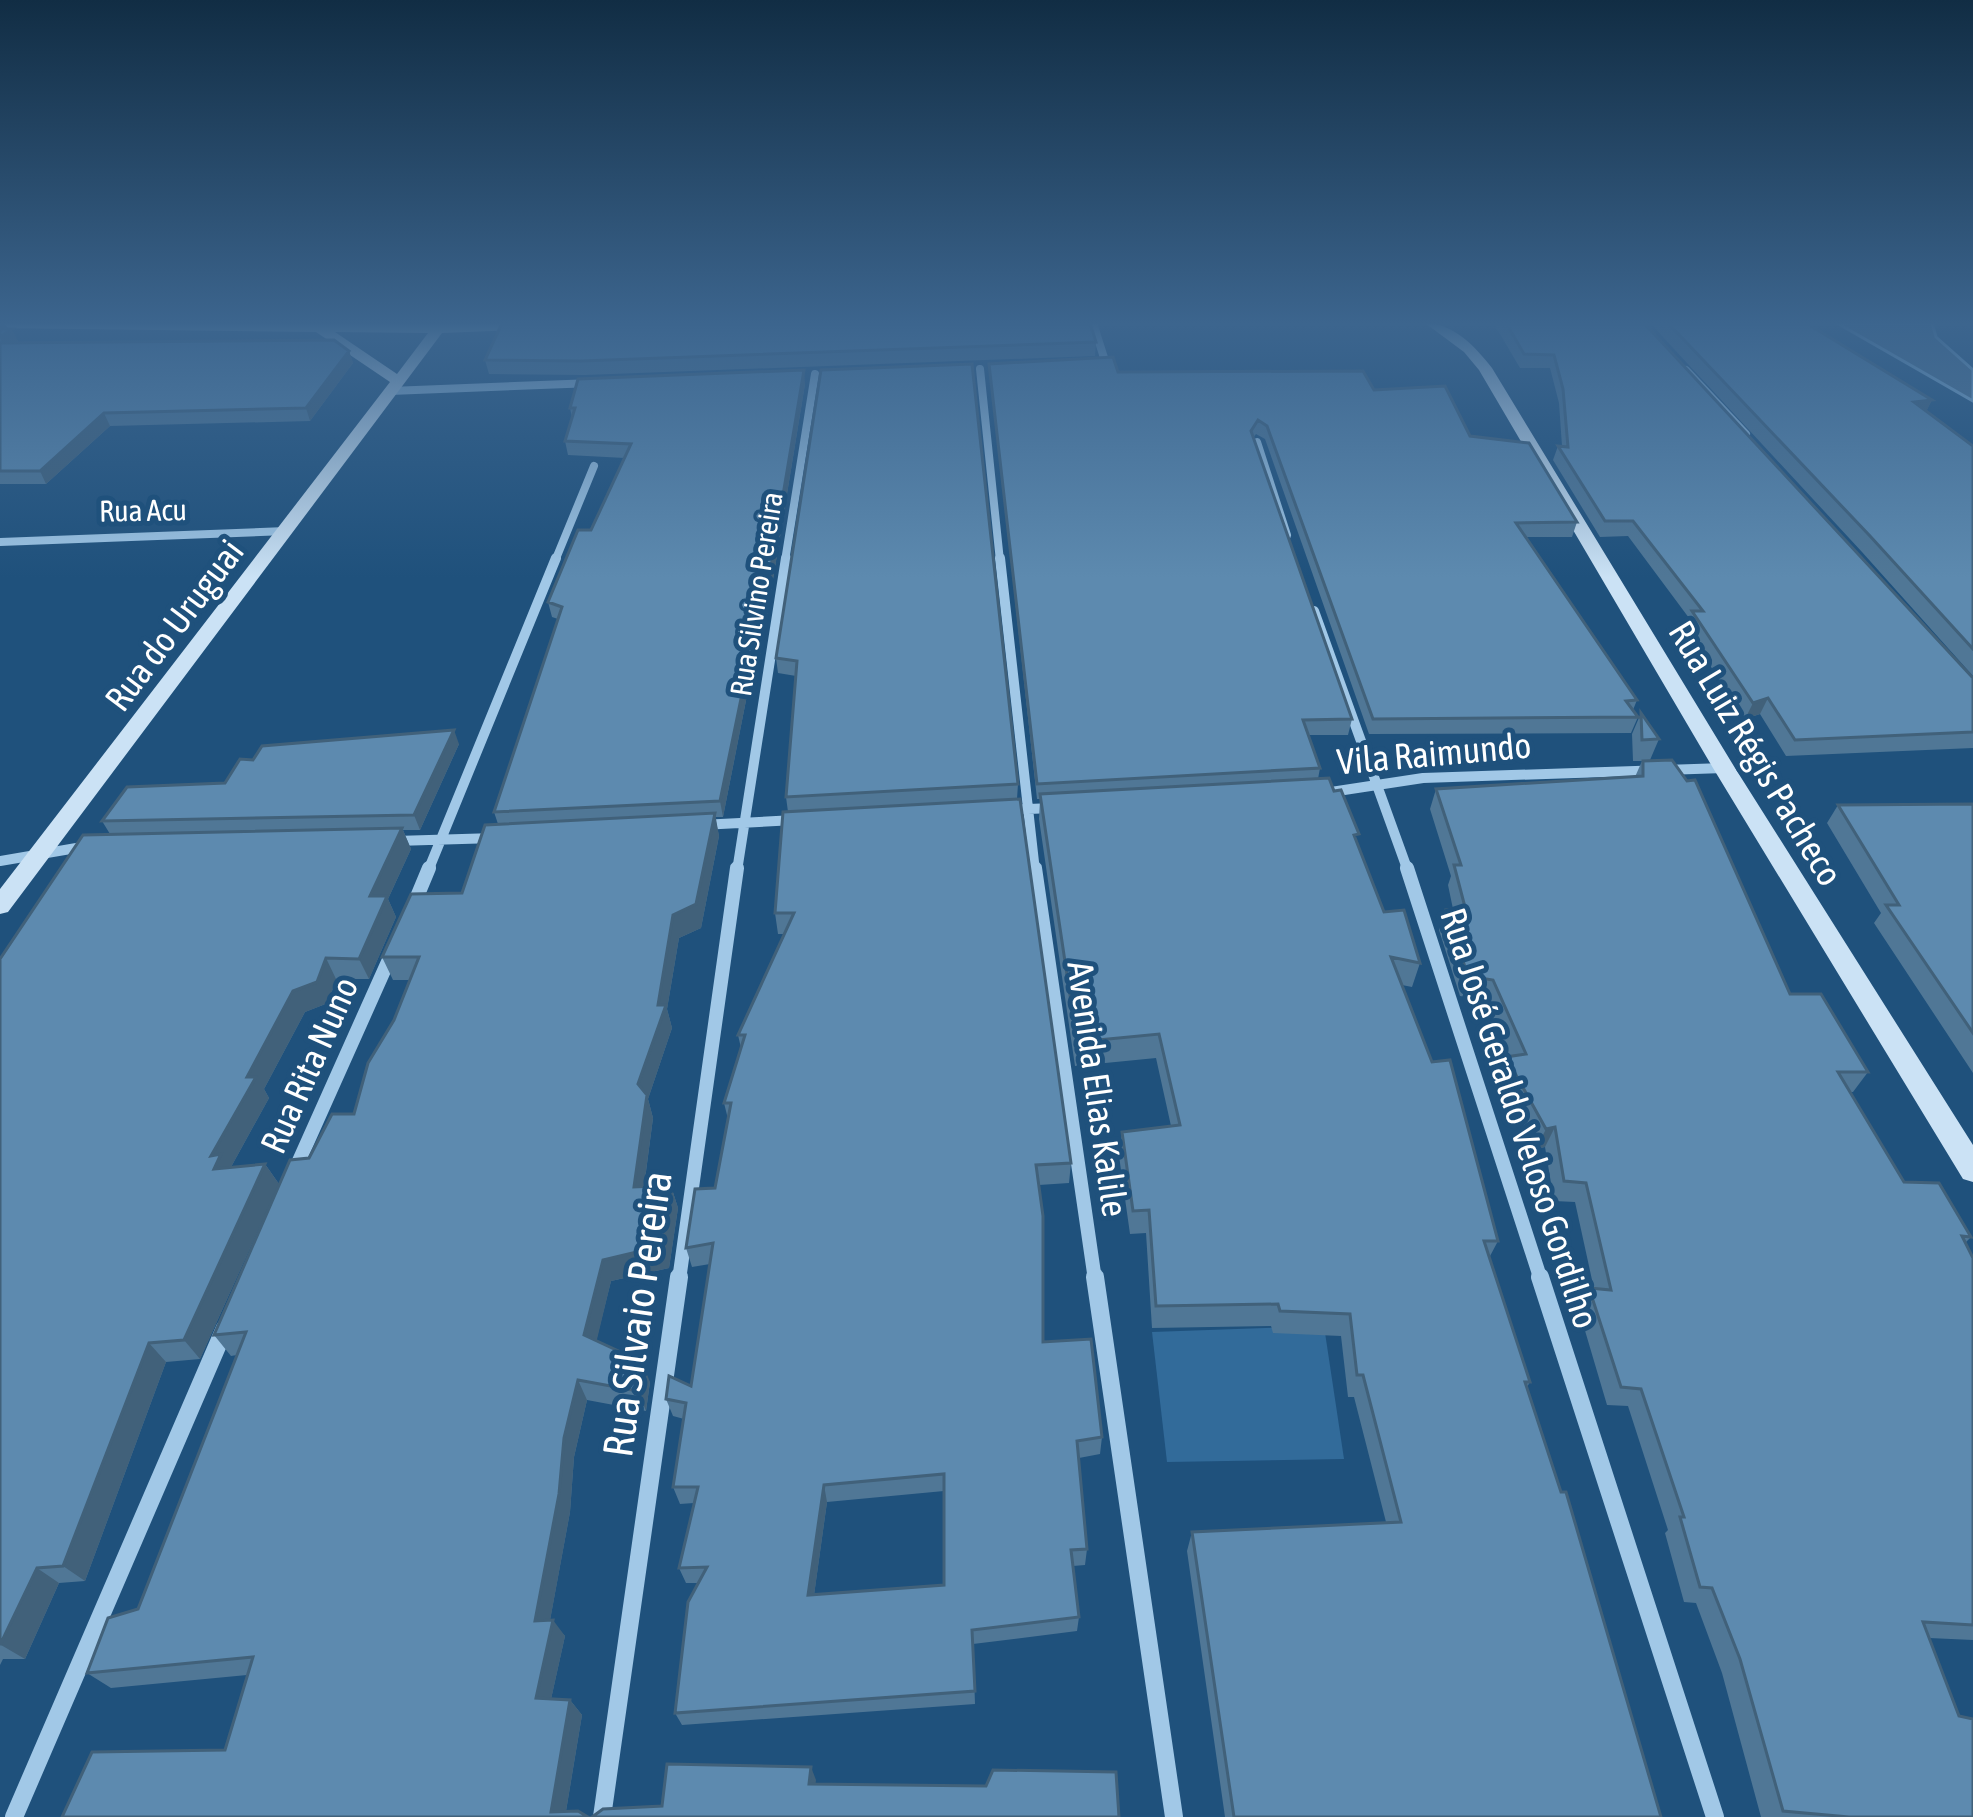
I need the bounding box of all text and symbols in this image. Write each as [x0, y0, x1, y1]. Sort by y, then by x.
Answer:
street label: Rua Silvino Pereira [723, 489, 789, 699]
street label: Rua Acu [99, 492, 187, 528]
street label: Rua do Uruguai [96, 531, 252, 719]
street label: Rua Luiz Régis Pacheco [1660, 613, 1852, 893]
street label: Vila Raimundo [1335, 724, 1533, 782]
street label: Rua José Geraldo Veloso Gordilho [1432, 903, 1608, 1333]
street label: Avenida Elias Kalile [1059, 959, 1137, 1219]
street label: Rua Rita Nuno [252, 970, 366, 1160]
street label: Rua Silvaio Pereira [593, 1168, 681, 1460]

